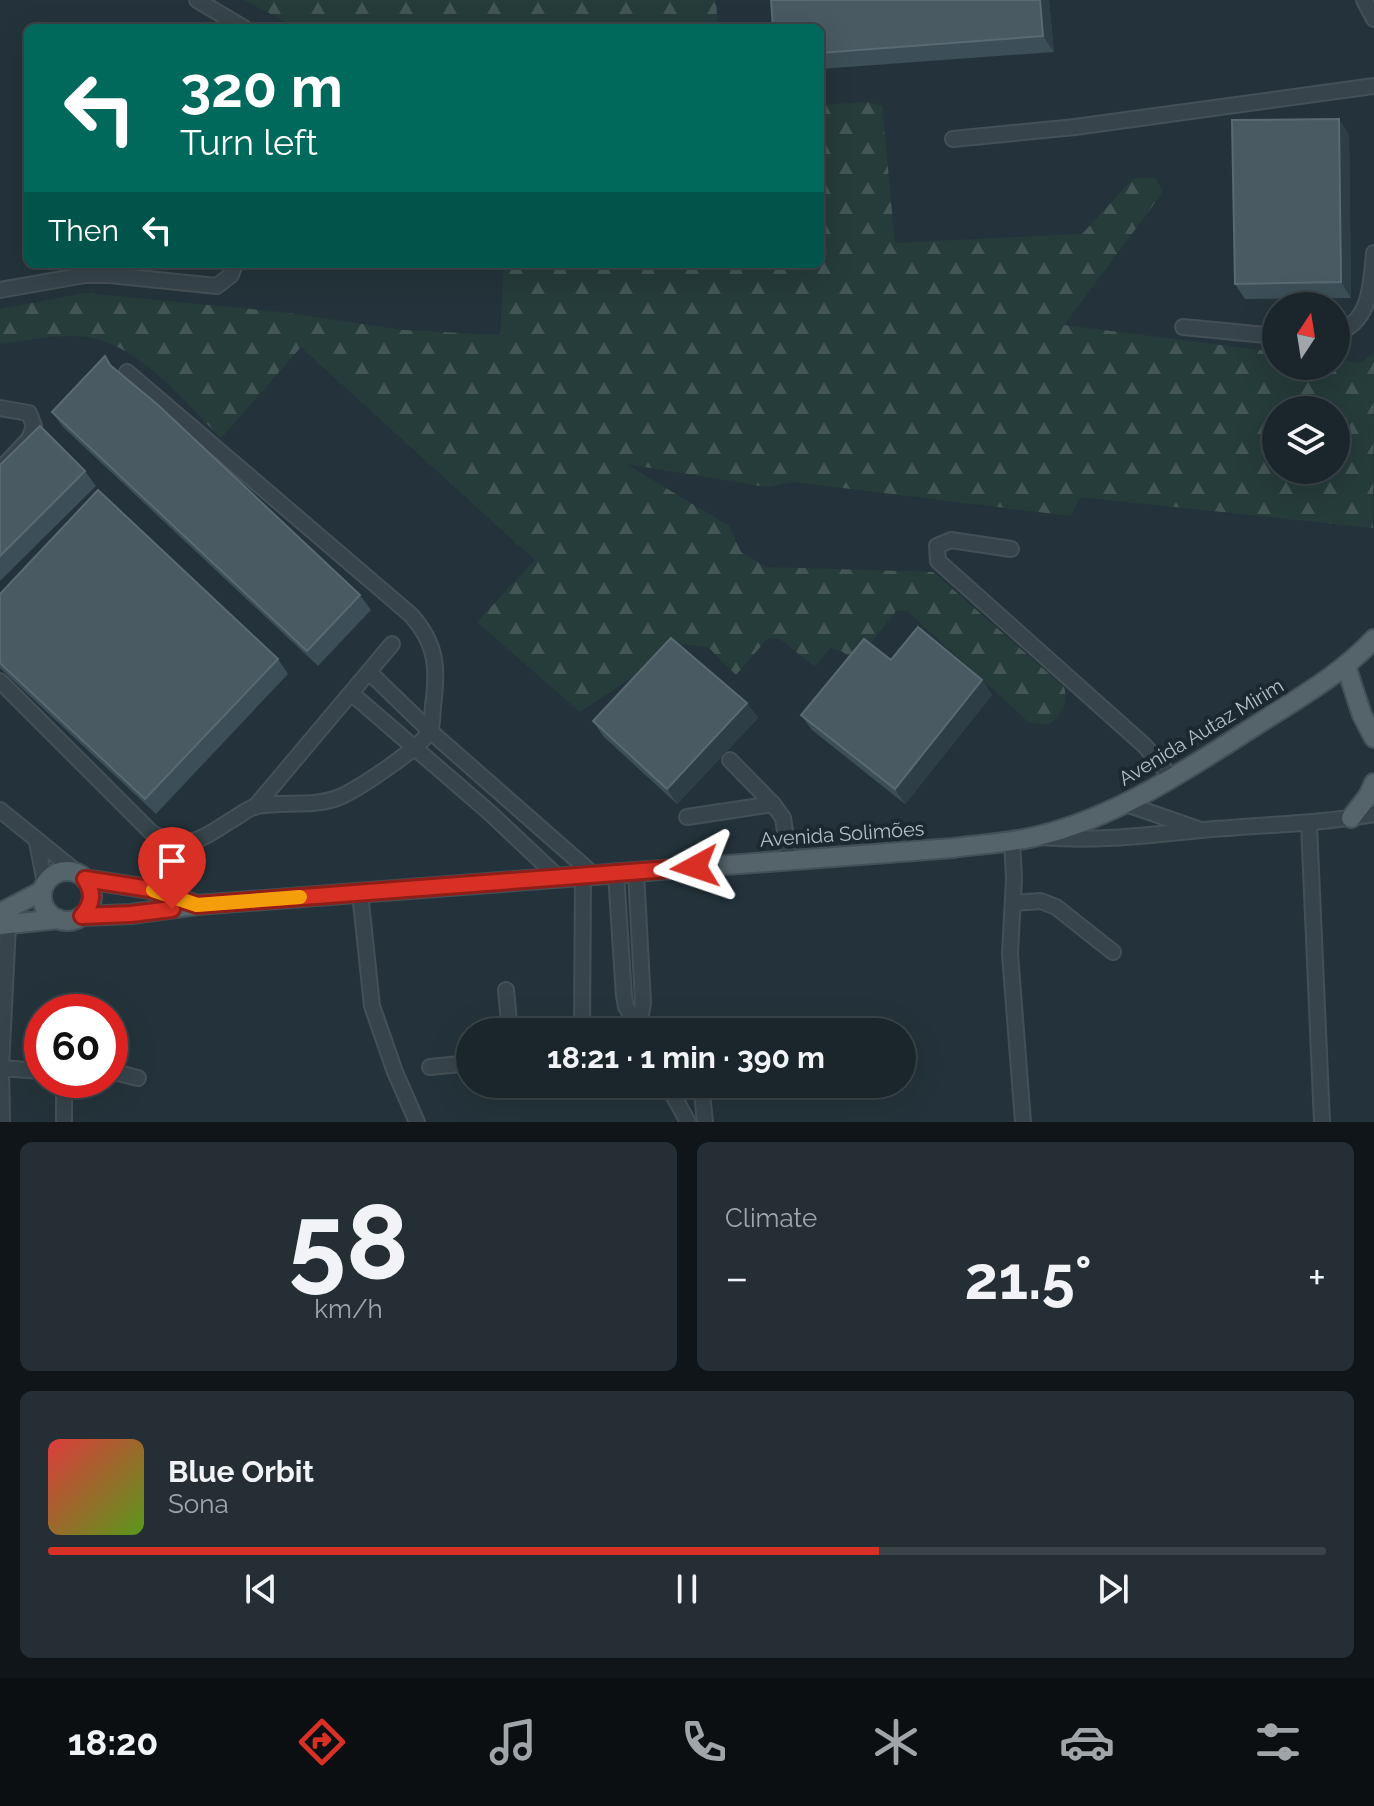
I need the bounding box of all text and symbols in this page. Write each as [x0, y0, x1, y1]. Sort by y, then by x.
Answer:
text: 320 m [180, 54, 343, 120]
icon: left [48, 56, 152, 160]
text: Turn left [180, 121, 318, 163]
icon: left [135, 208, 179, 252]
text: Then [48, 213, 119, 248]
north arrow [1262, 292, 1350, 380]
map controls [1262, 292, 1350, 484]
button: layers [1262, 396, 1350, 484]
street label: Avenida Autaz Mirim [1114, 673, 1288, 791]
street label: Avenida Solimões [759, 816, 925, 852]
position arrow [653, 825, 737, 909]
pin [138, 827, 206, 909]
icon: arrive [150, 839, 194, 883]
speed limit sign: 60 [24, 994, 128, 1098]
text: 18:21 · 1 min · 390 m [547, 1040, 825, 1075]
text: 58 [288, 1181, 409, 1303]
text: Climate [725, 1203, 817, 1233]
text: 21.5° [965, 1243, 1092, 1313]
text: − [725, 1252, 749, 1303]
text: + [1308, 1252, 1326, 1303]
text: km/h [314, 1294, 383, 1324]
text: Blue Orbit [168, 1454, 314, 1489]
text: Sona [168, 1489, 229, 1519]
icon: previous [239, 1567, 283, 1611]
icon: pause [665, 1567, 709, 1611]
icon: next [1091, 1567, 1135, 1611]
icon: directions [294, 1714, 350, 1770]
icon: music [485, 1714, 541, 1770]
icon: phone [676, 1714, 732, 1770]
icon: climate [868, 1714, 924, 1770]
icon: car [1059, 1714, 1115, 1770]
icon: filters [1250, 1714, 1306, 1770]
text: 18:20 [68, 1721, 158, 1763]

